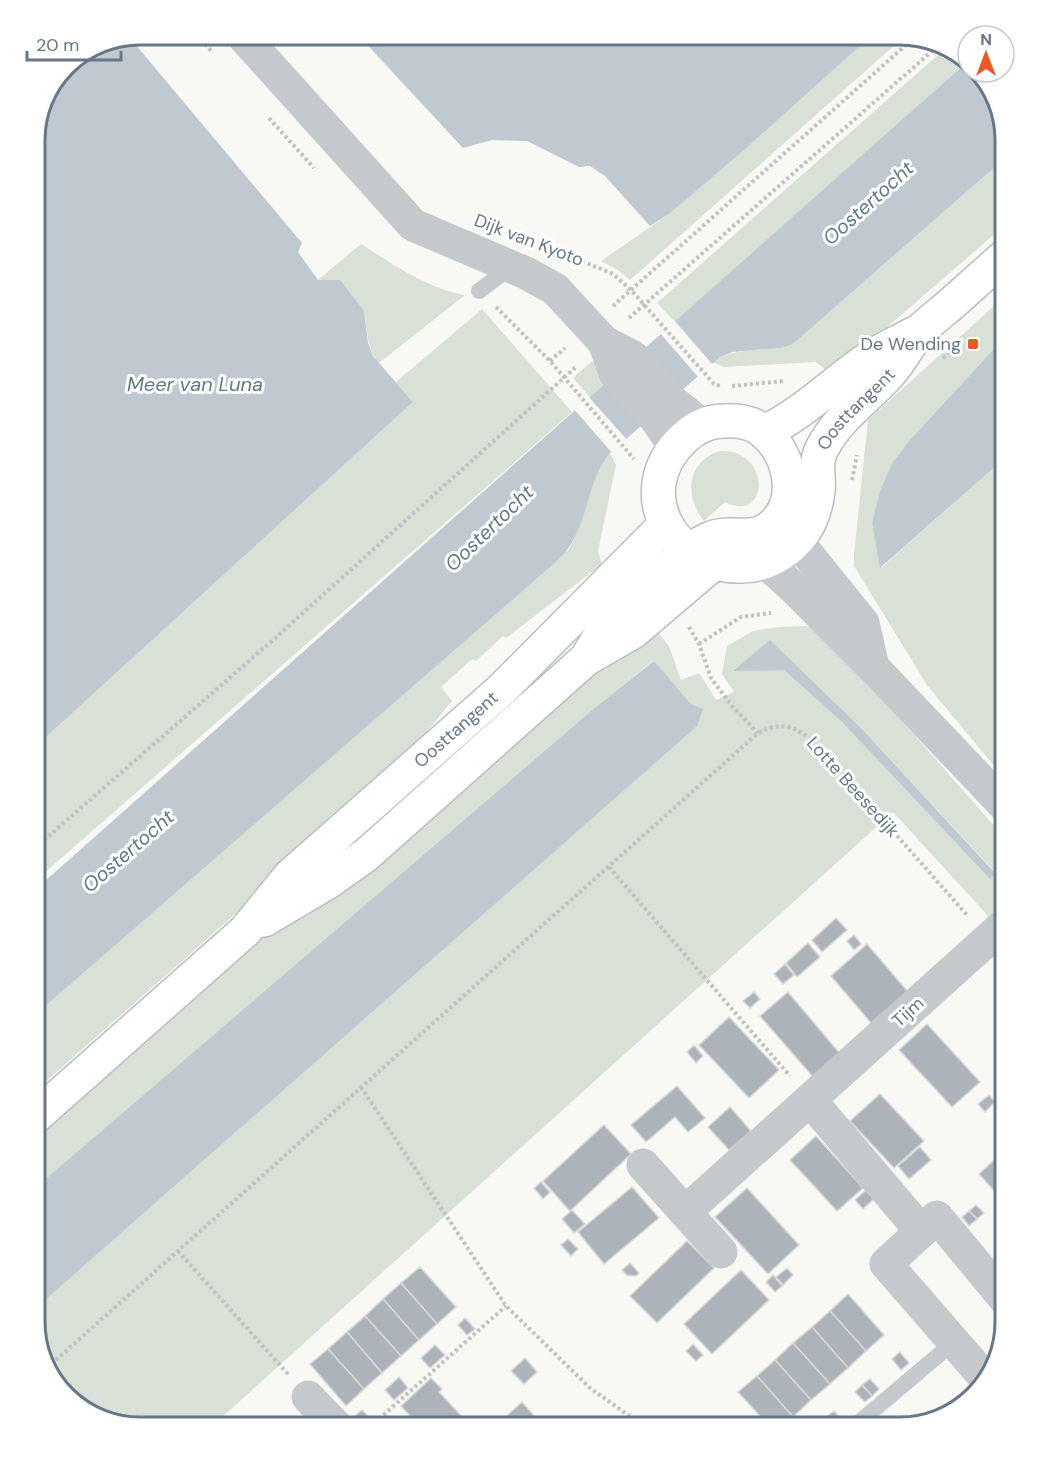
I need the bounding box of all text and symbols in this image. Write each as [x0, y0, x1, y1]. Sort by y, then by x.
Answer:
scale bar [27, 24, 122, 62]
north arrow [956, 24, 1016, 84]
text: N [980, 29, 992, 50]
text: 20 m [36, 33, 79, 57]
water label: Oostertocht [817, 155, 919, 251]
street label: Dijk van Kyoto [471, 208, 587, 272]
place label: De Wending [861, 332, 961, 356]
marker: De Wending [966, 337, 980, 351]
street label: Oosttangent [812, 363, 901, 455]
water label: Meer van Luna [127, 371, 263, 397]
water label: Oostertocht [439, 479, 539, 577]
street label: Oosttangent [409, 686, 503, 773]
street label: Lotte Beesedijk [801, 731, 905, 843]
water label: Oostertocht [77, 804, 180, 898]
street label: Tijm [887, 991, 929, 1033]

